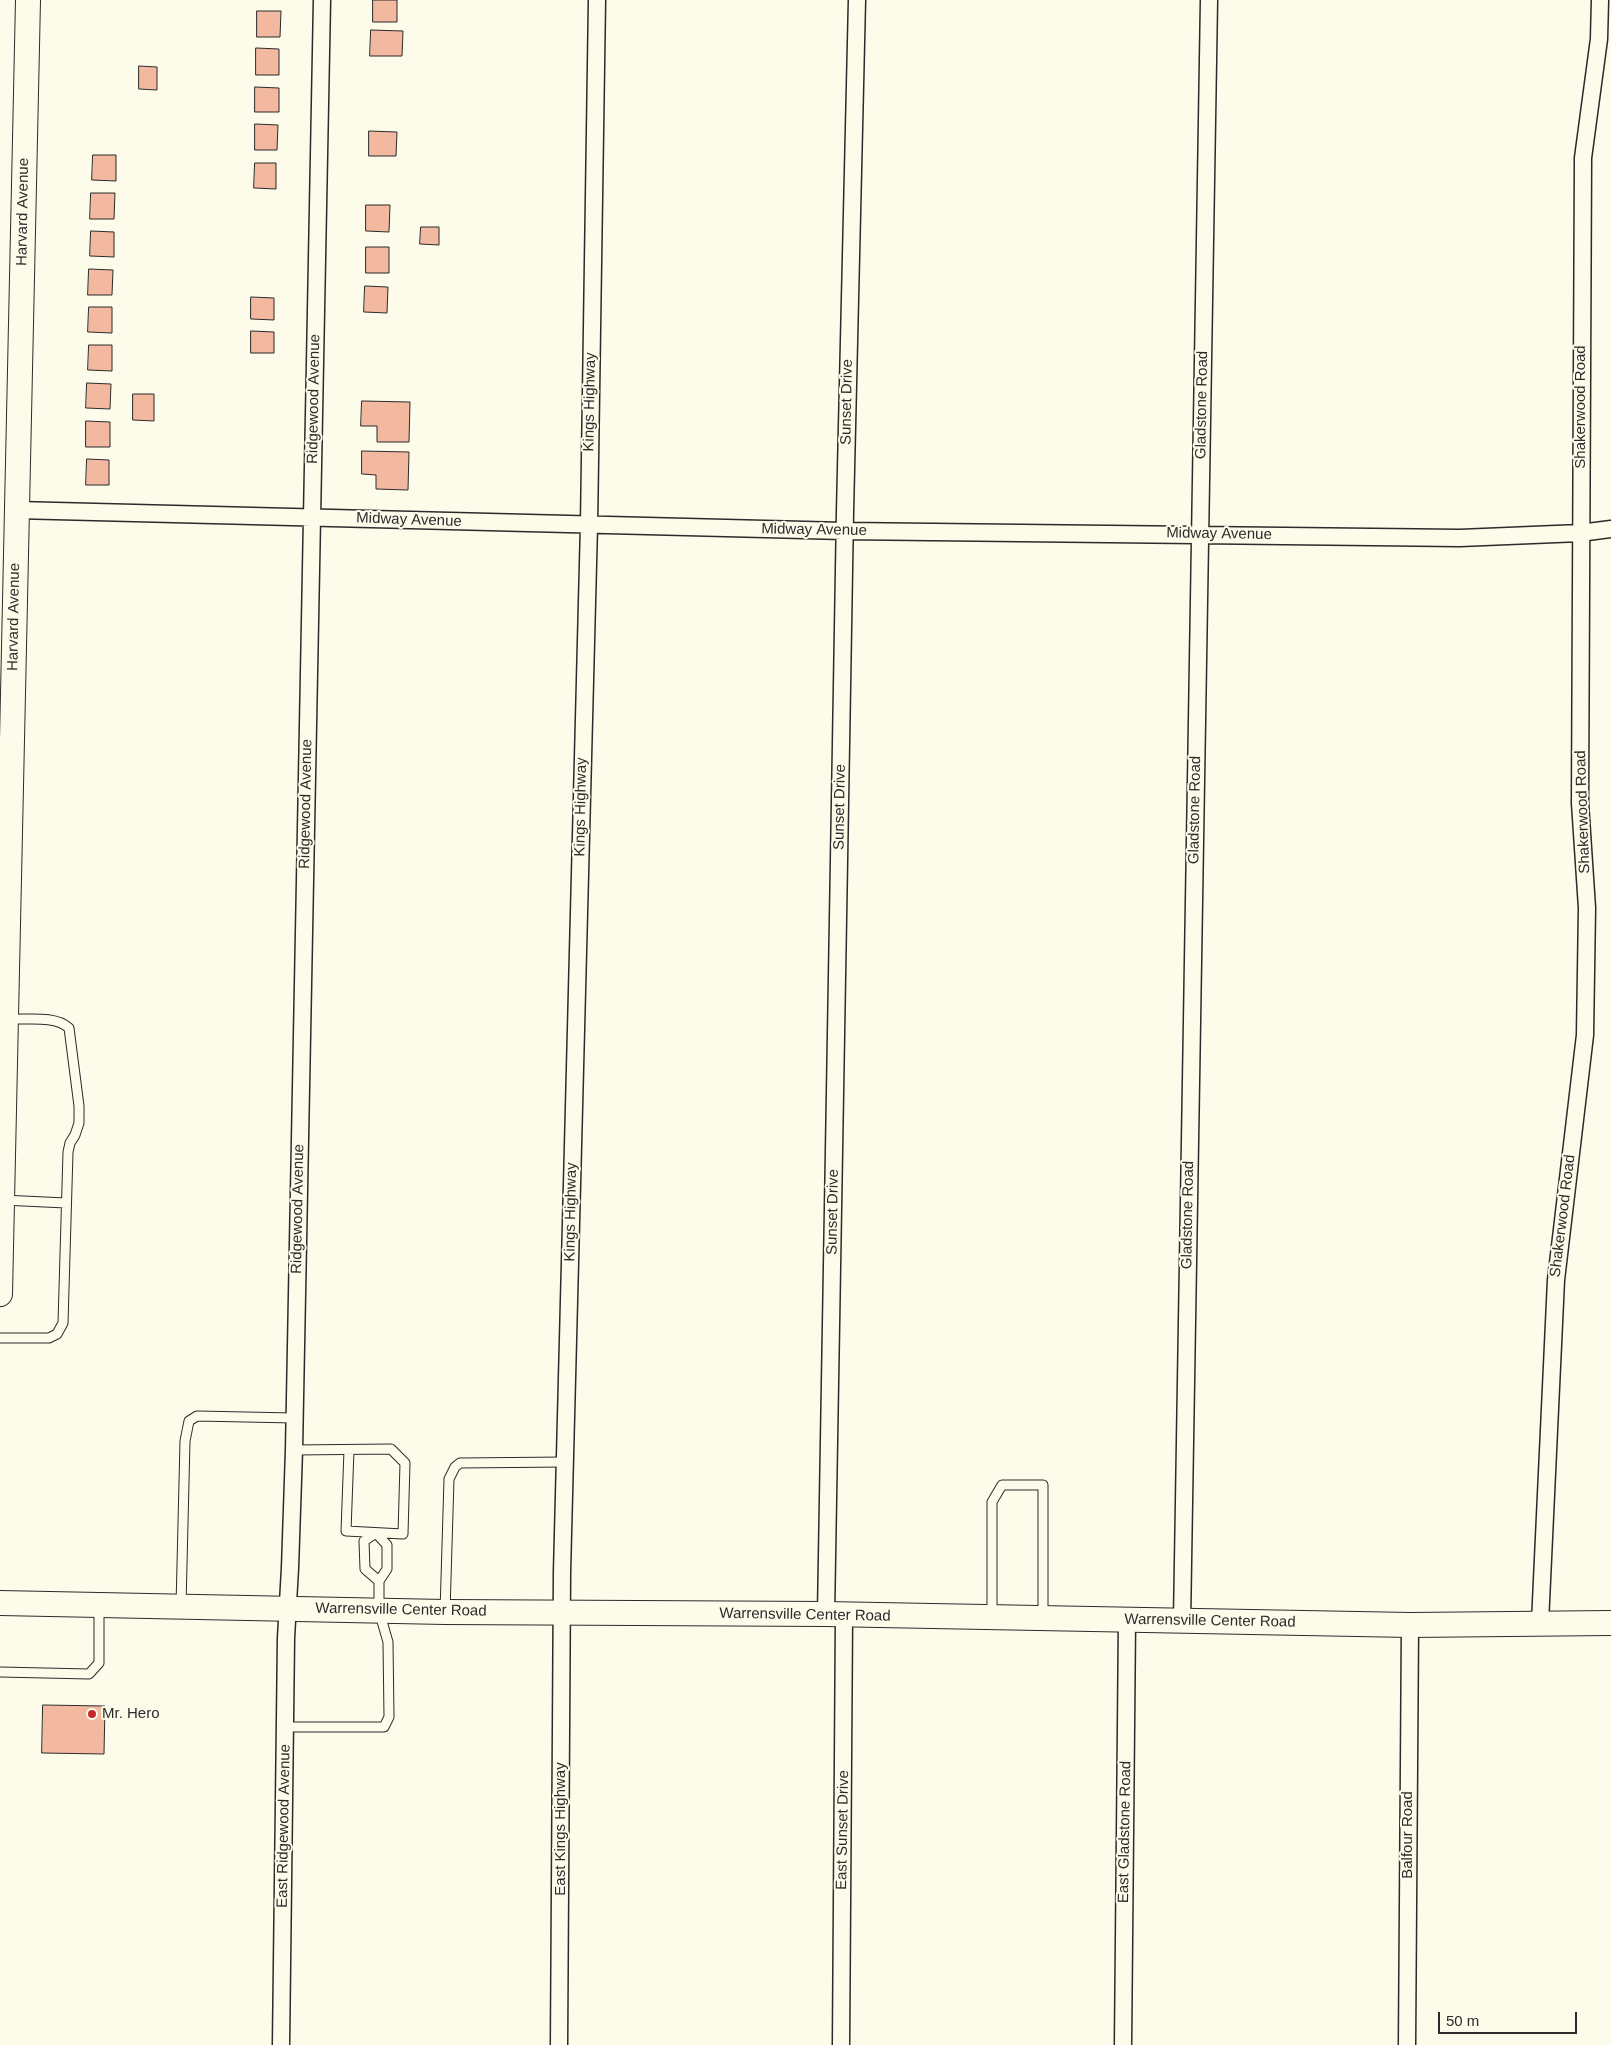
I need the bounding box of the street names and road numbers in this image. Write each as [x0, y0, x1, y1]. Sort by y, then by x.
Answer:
street label: Harvard Avenue [13, 158, 33, 266]
street label: Ridgewood Avenue [304, 334, 324, 464]
street label: Shakerwood Road [1572, 345, 1590, 469]
street label: Gladstone Road [1192, 351, 1212, 459]
street label: Kings Highway [580, 352, 600, 452]
street label: Sunset Drive [837, 359, 857, 445]
street label: Midway Avenue [356, 509, 462, 531]
street label: Midway Avenue [761, 520, 867, 540]
street label: Midway Avenue [1166, 524, 1272, 544]
street label: Harvard Avenue [4, 563, 24, 671]
street label: Ridgewood Avenue [296, 739, 316, 869]
street label: Shakerwood Road [1572, 750, 1594, 874]
street label: Gladstone Road [1185, 756, 1205, 864]
street label: Kings Highway [571, 757, 591, 857]
street label: Sunset Drive [830, 764, 850, 850]
street label: Ridgewood Avenue [288, 1144, 308, 1274]
street label: Shakerwood Road [1547, 1154, 1579, 1278]
street label: Gladstone Road [1178, 1161, 1198, 1269]
street label: Kings Highway [561, 1162, 581, 1262]
street label: Sunset Drive [823, 1169, 843, 1255]
street label: Warrensville Center Road [315, 1600, 487, 1620]
street label: Warrensville Center Road [719, 1605, 891, 1625]
street label: Warrensville Center Road [1124, 1611, 1296, 1631]
street label: East Ridgewood Avenue [274, 1744, 294, 1908]
street label: East Gladstone Road [1115, 1761, 1135, 1903]
street label: East Kings Highway [552, 1762, 570, 1896]
street label: East Sunset Drive [833, 1770, 853, 1890]
street label: Balfour Road [1399, 1791, 1417, 1879]

